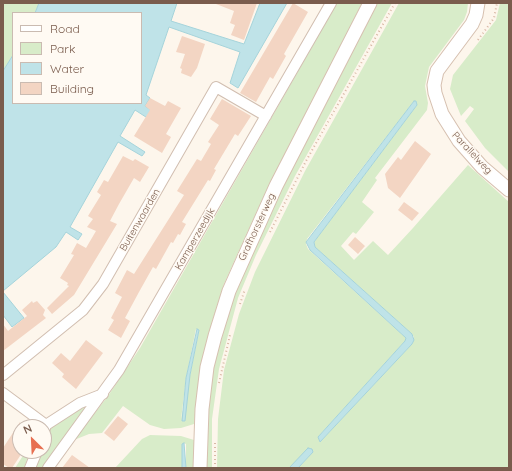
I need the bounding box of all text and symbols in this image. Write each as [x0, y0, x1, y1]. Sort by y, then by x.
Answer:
legend [12, 12, 142, 104]
text: Road [50, 21, 80, 36]
text: Park [50, 41, 75, 56]
text: Water [50, 61, 84, 76]
text: Building [50, 81, 94, 96]
street label: Parallelweg [449, 129, 495, 177]
street label: Buitenwaarden [117, 187, 163, 253]
street label: Grafhorsterweg [236, 191, 278, 263]
street label: Kamperzeedijk [172, 206, 218, 272]
north arrow [12, 419, 52, 459]
text: N [21, 421, 34, 437]

